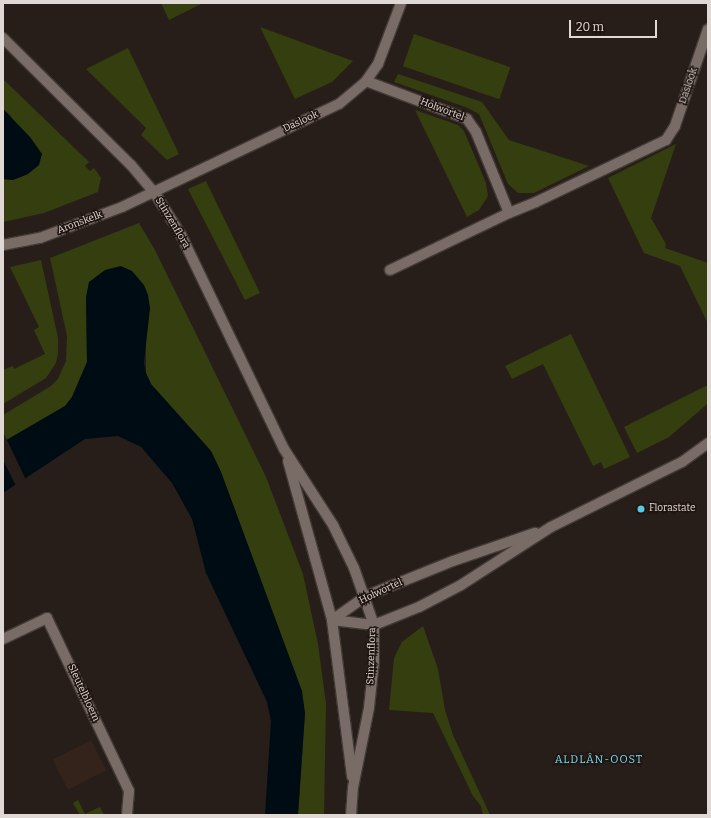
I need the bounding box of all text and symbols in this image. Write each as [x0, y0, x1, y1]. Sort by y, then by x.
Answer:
scale bar [571, 12, 659, 38]
text: 20 m [576, 20, 604, 34]
street label: Daslook [677, 66, 701, 106]
street label: Holwortel [418, 96, 466, 124]
street label: Daslook [282, 109, 320, 135]
street label: Stinzenflora [152, 195, 192, 251]
street label: Aronskelk [56, 209, 104, 237]
place label: Florastate [649, 503, 695, 515]
marker: Florastate [636, 504, 646, 514]
street label: Holwortel [358, 577, 404, 607]
street label: Stinzenflora [365, 627, 379, 685]
street label: Sleutelbloem [64, 662, 102, 724]
district label: ALDLÂN-OOST [555, 753, 643, 767]

